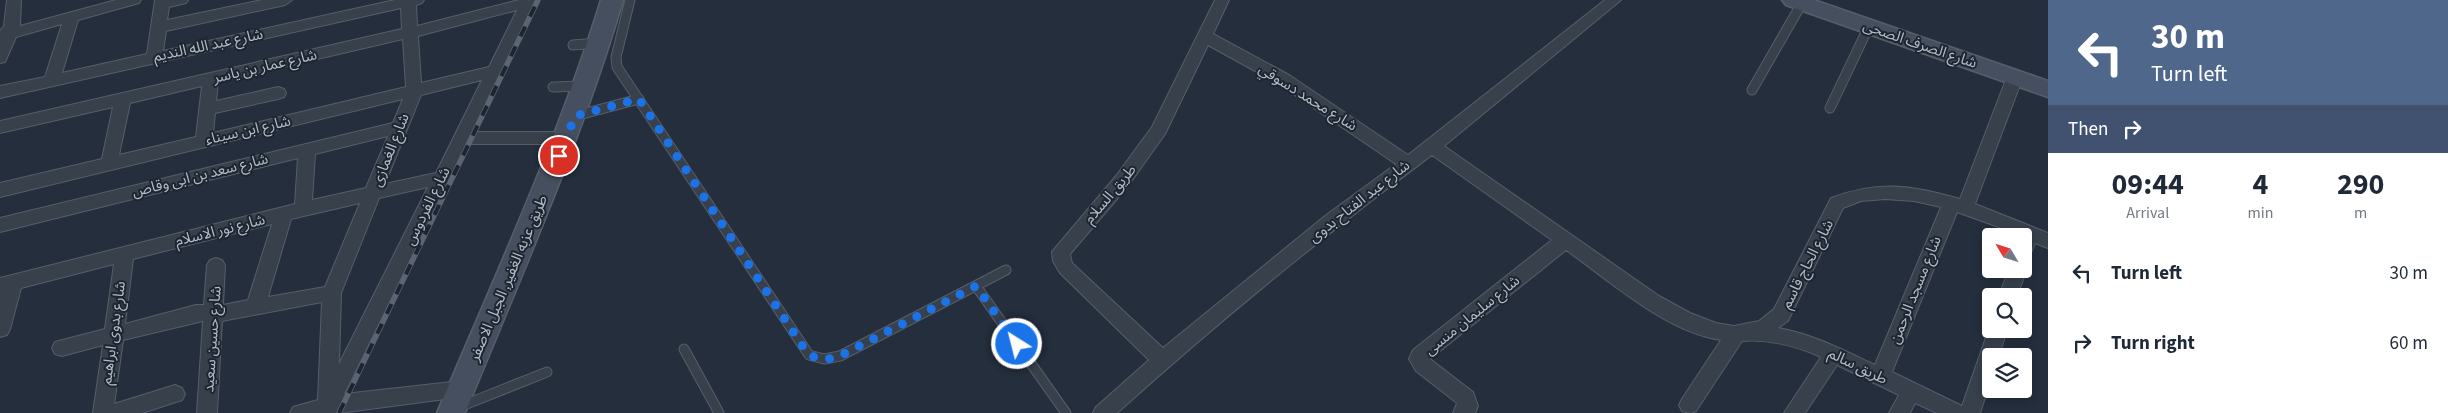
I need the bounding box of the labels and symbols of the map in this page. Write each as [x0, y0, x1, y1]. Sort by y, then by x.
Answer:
street label: شارع الصرف الصحى [1860, 15, 1980, 75]
street label: شارع عبد الله النديم [151, 24, 265, 68]
street label: شارع عمار بن ياسر [210, 44, 320, 90]
street label: شارع محمد دسوقي [1254, 59, 1361, 137]
street label: شارع ابن سيناء [203, 110, 293, 151]
street label: شارع الغمازى [366, 110, 416, 190]
pin [538, 135, 580, 177]
street label: شارع سعد بن ابى وقاص [130, 148, 271, 204]
street label: شارع عبد الفتاح بدوى [1304, 155, 1415, 248]
street label: طريق السلام [1079, 160, 1141, 229]
street label: شارع الفردوس [399, 163, 456, 249]
street label: طريق عزبه الغفير, الجبل الاصفر [463, 192, 553, 366]
street label: شارع نور الاسلام [173, 209, 268, 253]
street label: شارع الحاج قاسم [1776, 216, 1840, 313]
north arrow [1982, 228, 2032, 278]
street label: شارع مسجد الرحمن [1884, 233, 1948, 348]
street label: شارع سليمان منسى [1420, 270, 1525, 361]
street label: شارع بدوى ابراهيم [96, 280, 132, 387]
street label: شارع حسين سعيد [198, 285, 228, 393]
position arrow [990, 317, 1042, 369]
street label: طريق سالم [1825, 343, 1891, 390]

